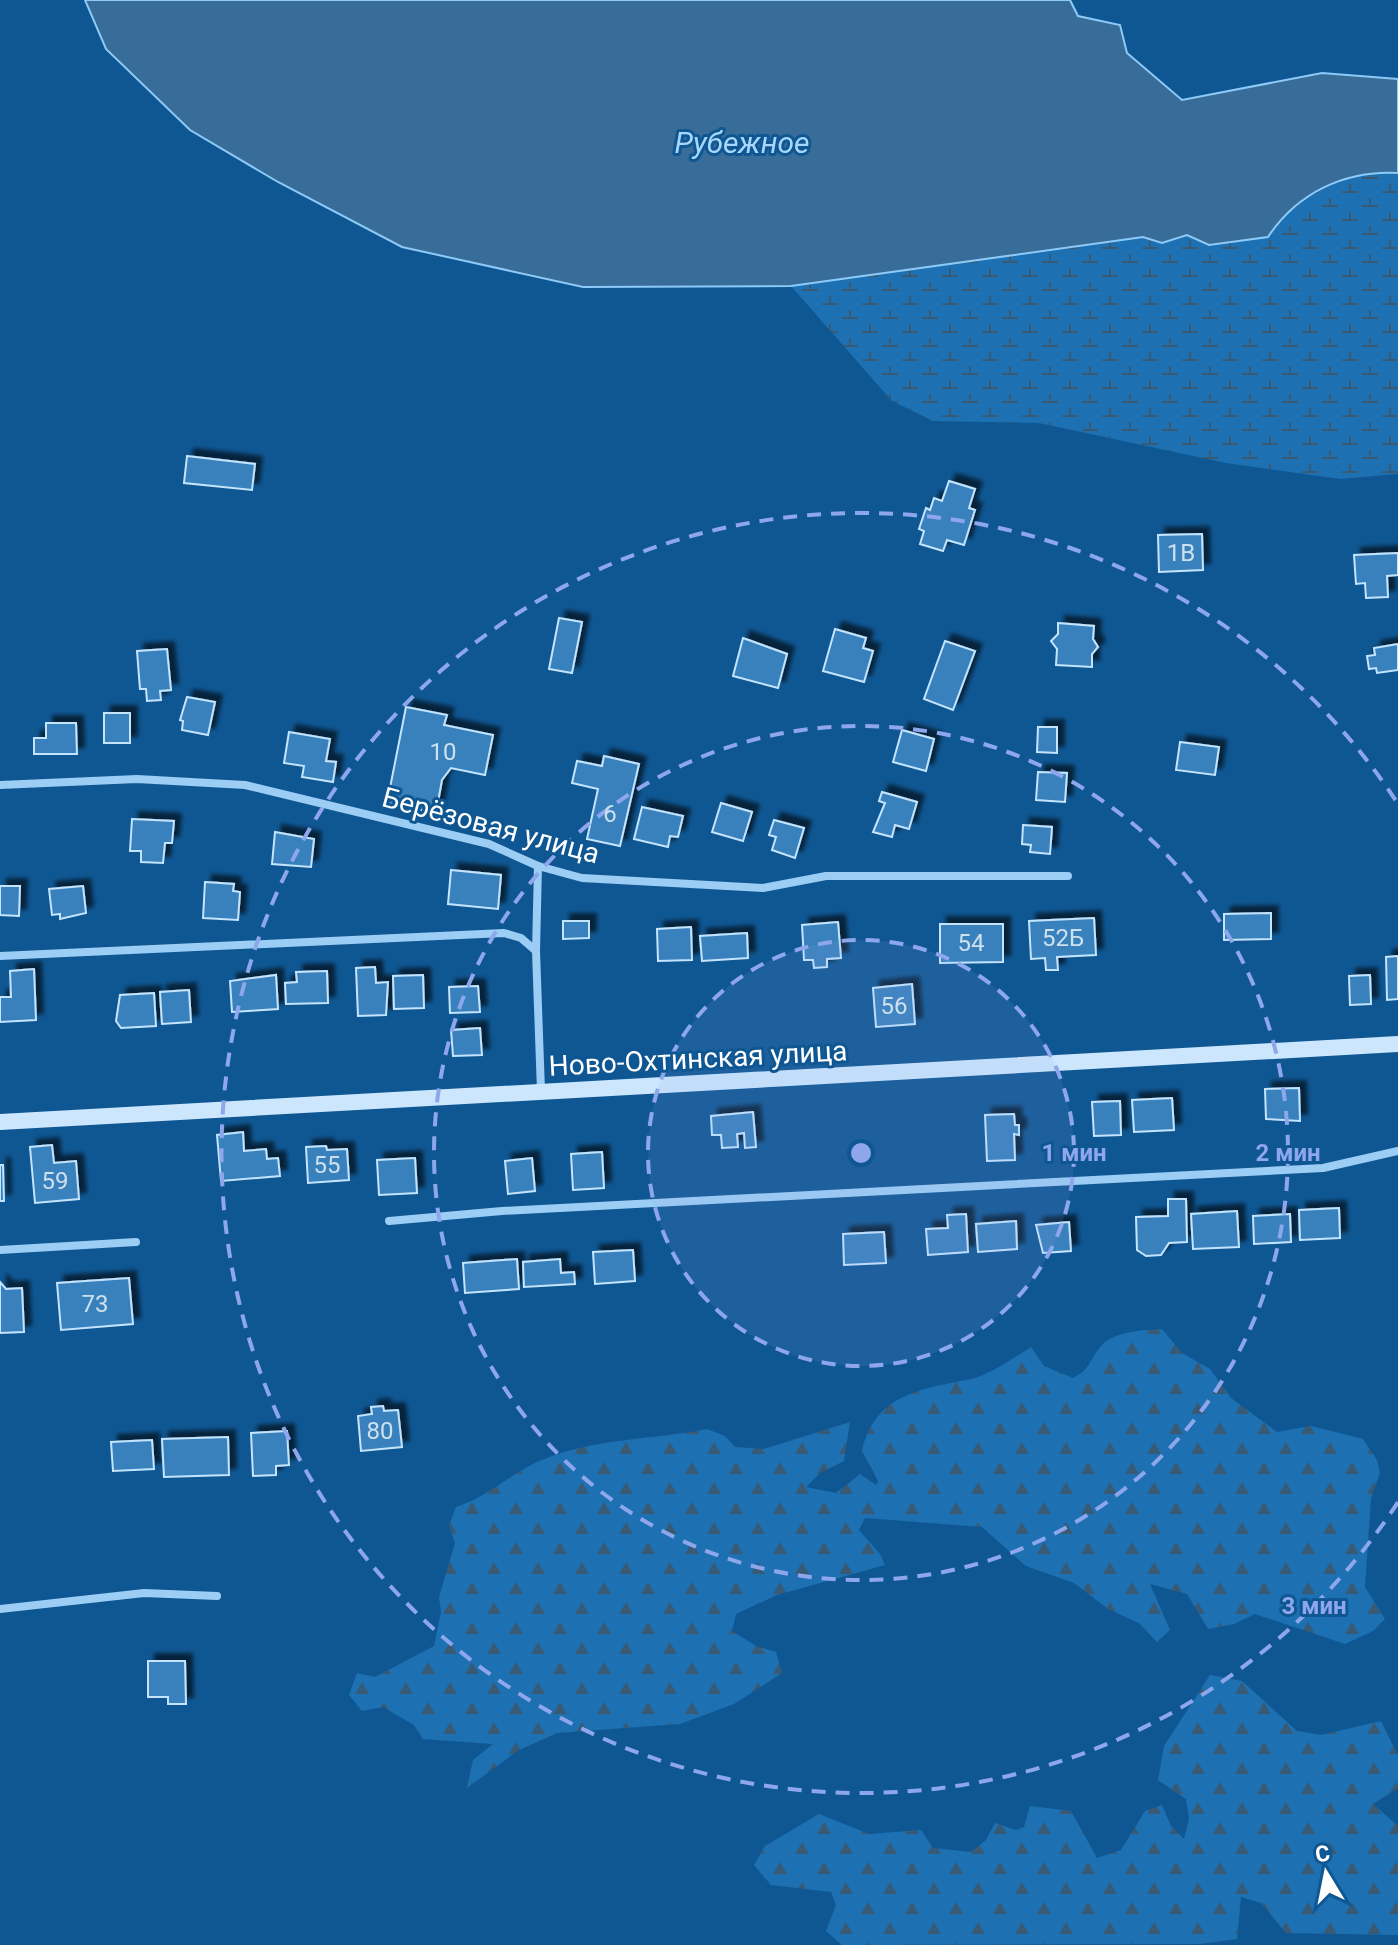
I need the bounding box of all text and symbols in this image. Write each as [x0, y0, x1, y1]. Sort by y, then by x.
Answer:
water label: Рубежное [675, 125, 809, 160]
house number: 1В [1167, 539, 1195, 567]
house number: 10 [430, 738, 456, 766]
street label: Берёзовая улица [379, 781, 603, 870]
house number: 6 [603, 800, 617, 828]
house number: 52Б [1042, 924, 1084, 952]
house number: 54 [958, 929, 984, 957]
house number: 56 [881, 992, 907, 1020]
street label: Ново-Охтинская улица [548, 1034, 848, 1083]
centre of rings [847, 1139, 875, 1167]
text: 1 мин [1041, 1139, 1107, 1167]
text: 2 мин [1255, 1139, 1321, 1167]
house number: 55 [314, 1151, 340, 1179]
house number: 59 [42, 1167, 68, 1195]
house number: 73 [82, 1290, 108, 1318]
house number: 80 [367, 1417, 393, 1445]
text: 3 мин [1281, 1592, 1347, 1620]
north arrow [1286, 1833, 1366, 1913]
text: С [1313, 1840, 1332, 1867]

